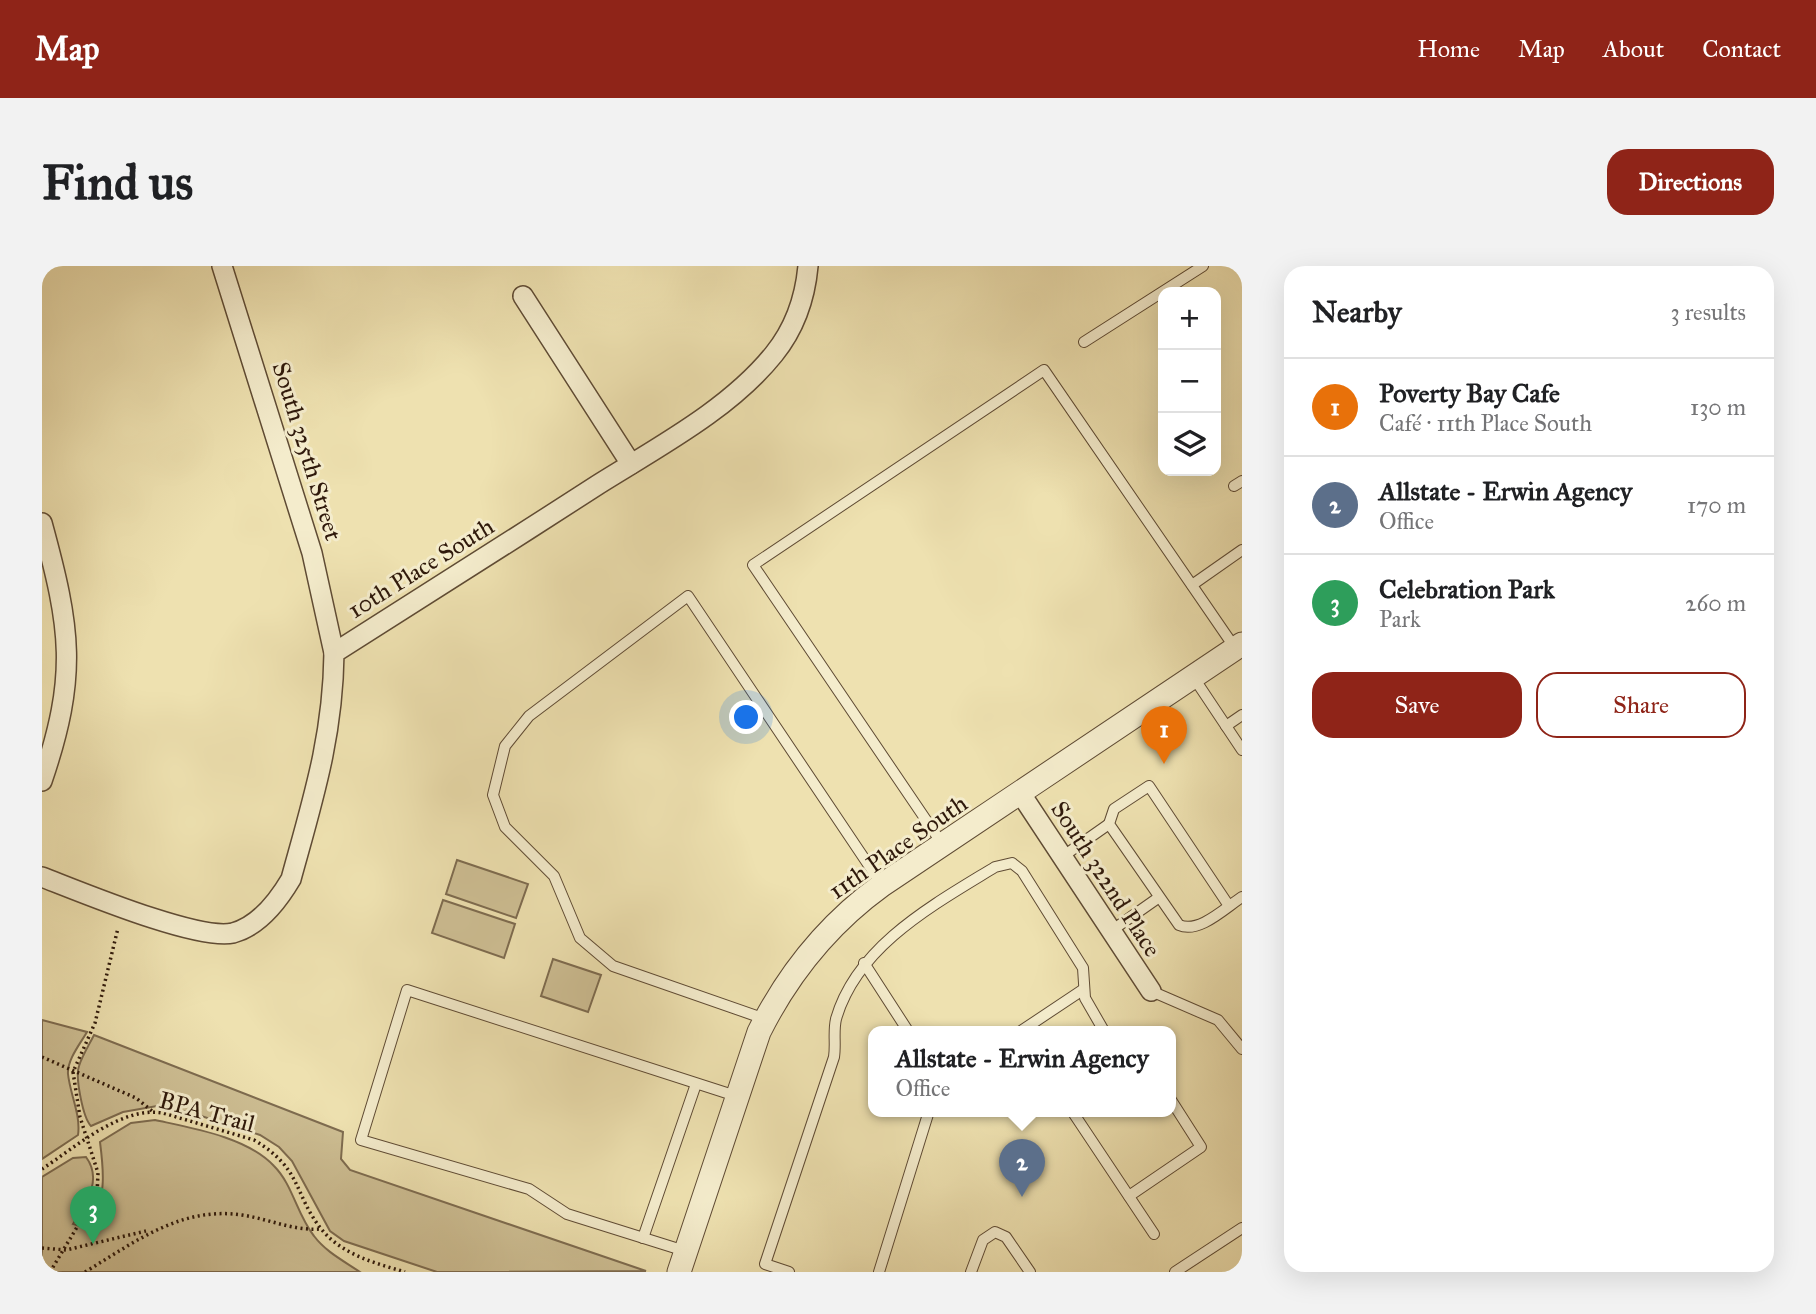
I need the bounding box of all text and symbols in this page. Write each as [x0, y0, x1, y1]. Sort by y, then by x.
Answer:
text: Map [35, 29, 99, 69]
text: Home [1417, 34, 1480, 64]
text: Map [1518, 34, 1565, 64]
text: About [1603, 34, 1664, 64]
text: Contact [1702, 34, 1781, 64]
button: Directions [1607, 149, 1774, 215]
text: Find us [42, 153, 193, 212]
map controls [1158, 287, 1221, 476]
button: + [1158, 287, 1221, 350]
text: Nearby [1312, 294, 1402, 330]
text: 3 results [1670, 298, 1746, 326]
button: − [1158, 350, 1221, 413]
street label: South 325th Street [266, 358, 349, 544]
text: Poverty Bay Cafe [1379, 377, 1560, 409]
text: 1 [1330, 393, 1340, 421]
text: 130 m [1690, 393, 1746, 421]
text: Café · 11th Place South [1379, 409, 1592, 437]
button: layers [1158, 413, 1221, 476]
text: Allstate - Erwin Agency [1379, 475, 1632, 507]
text: 2 [1329, 491, 1341, 519]
text: 170 m [1687, 491, 1746, 519]
text: Office [1379, 507, 1434, 535]
street label: 10th Place South [342, 511, 500, 625]
text: Celebration Park [1379, 573, 1555, 605]
text: 3 [1330, 589, 1340, 617]
text: 260 m [1685, 589, 1746, 617]
text: Park [1379, 605, 1421, 633]
button: Save [1312, 672, 1522, 738]
button: Share [1536, 672, 1746, 738]
your location [729, 700, 763, 734]
pin: 1 [1141, 706, 1187, 764]
street label: 11th Place South [823, 788, 973, 906]
street label: South 322nd Place [1044, 795, 1168, 963]
popup [868, 1026, 1176, 1117]
text: Allstate - Erwin Agency [895, 1042, 1149, 1074]
text: Office [895, 1074, 950, 1102]
street label: BPA Trail [156, 1085, 259, 1139]
pin: 2 [999, 1139, 1045, 1197]
pin: 3 [70, 1186, 116, 1244]

